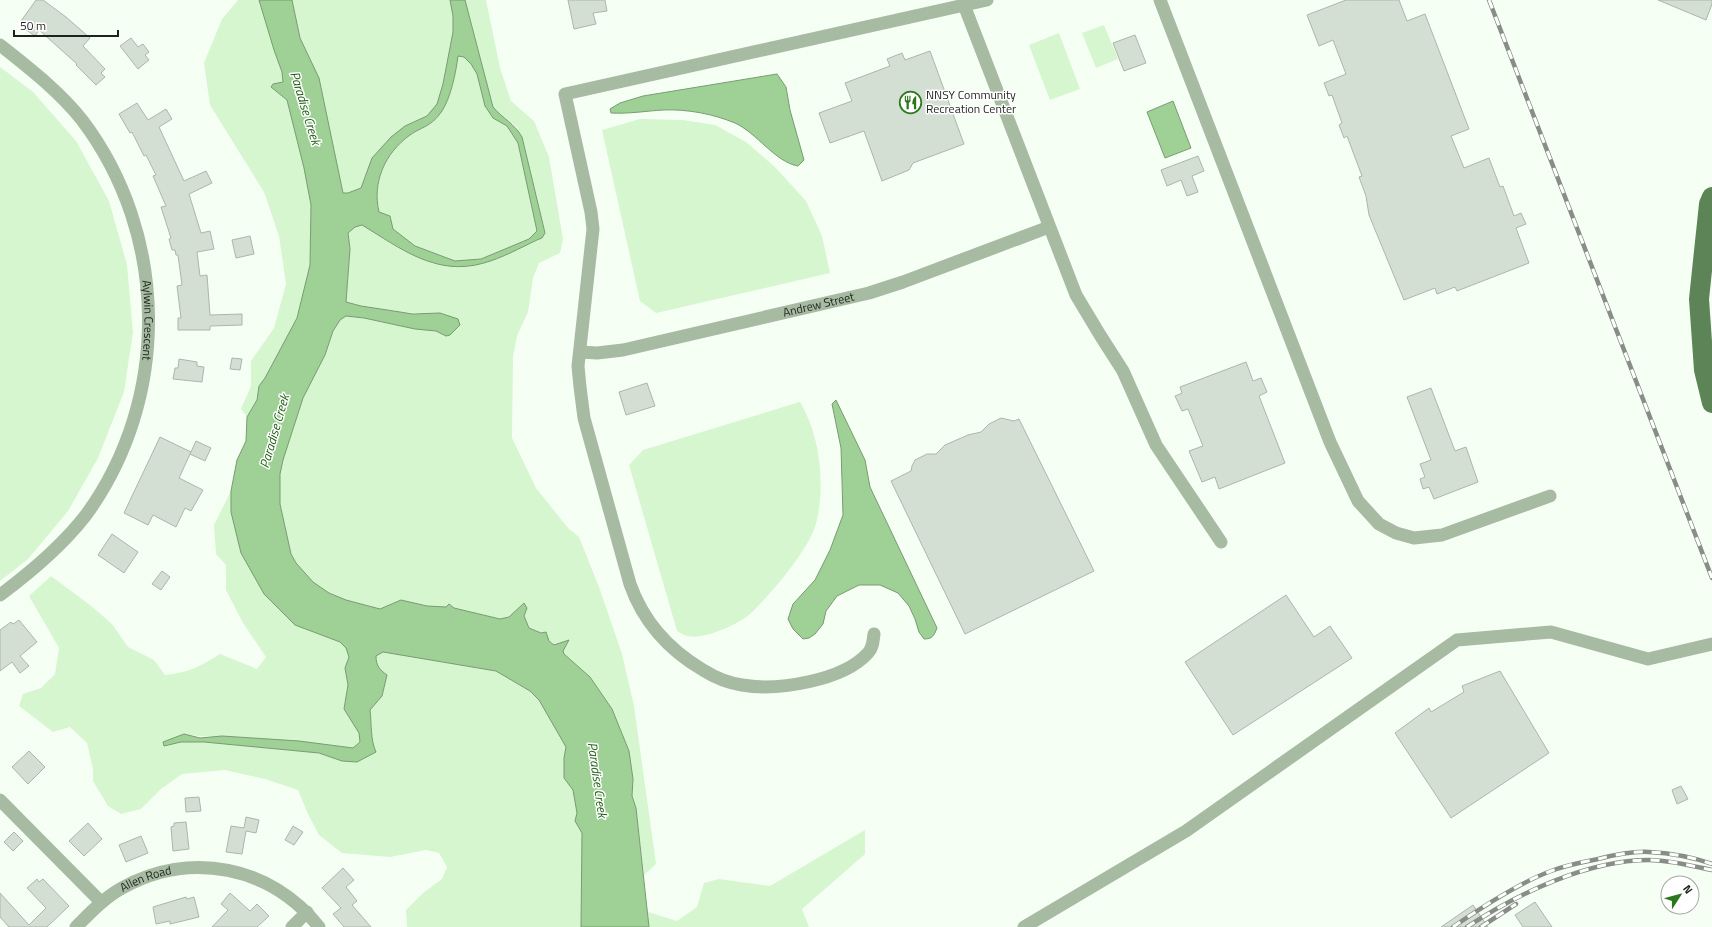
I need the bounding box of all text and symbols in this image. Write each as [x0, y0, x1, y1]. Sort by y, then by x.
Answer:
scale bar [14, 12, 118, 38]
text: 50 m [20, 16, 46, 35]
water label: Paradise Creek [285, 69, 327, 149]
place label: NNSY Community Recreation Center [926, 85, 1016, 118]
restaurant icon: NNSY Community Recreation Center [897, 89, 923, 115]
street label: Aylwin Crescent [137, 279, 159, 362]
street label: Andrew Street [781, 287, 857, 322]
water label: Paradise Creek [254, 390, 295, 470]
water label: Paradise Creek [583, 741, 613, 821]
street label: Allen Road [116, 860, 173, 897]
north arrow [1660, 875, 1700, 915]
text: N [1679, 881, 1697, 897]

